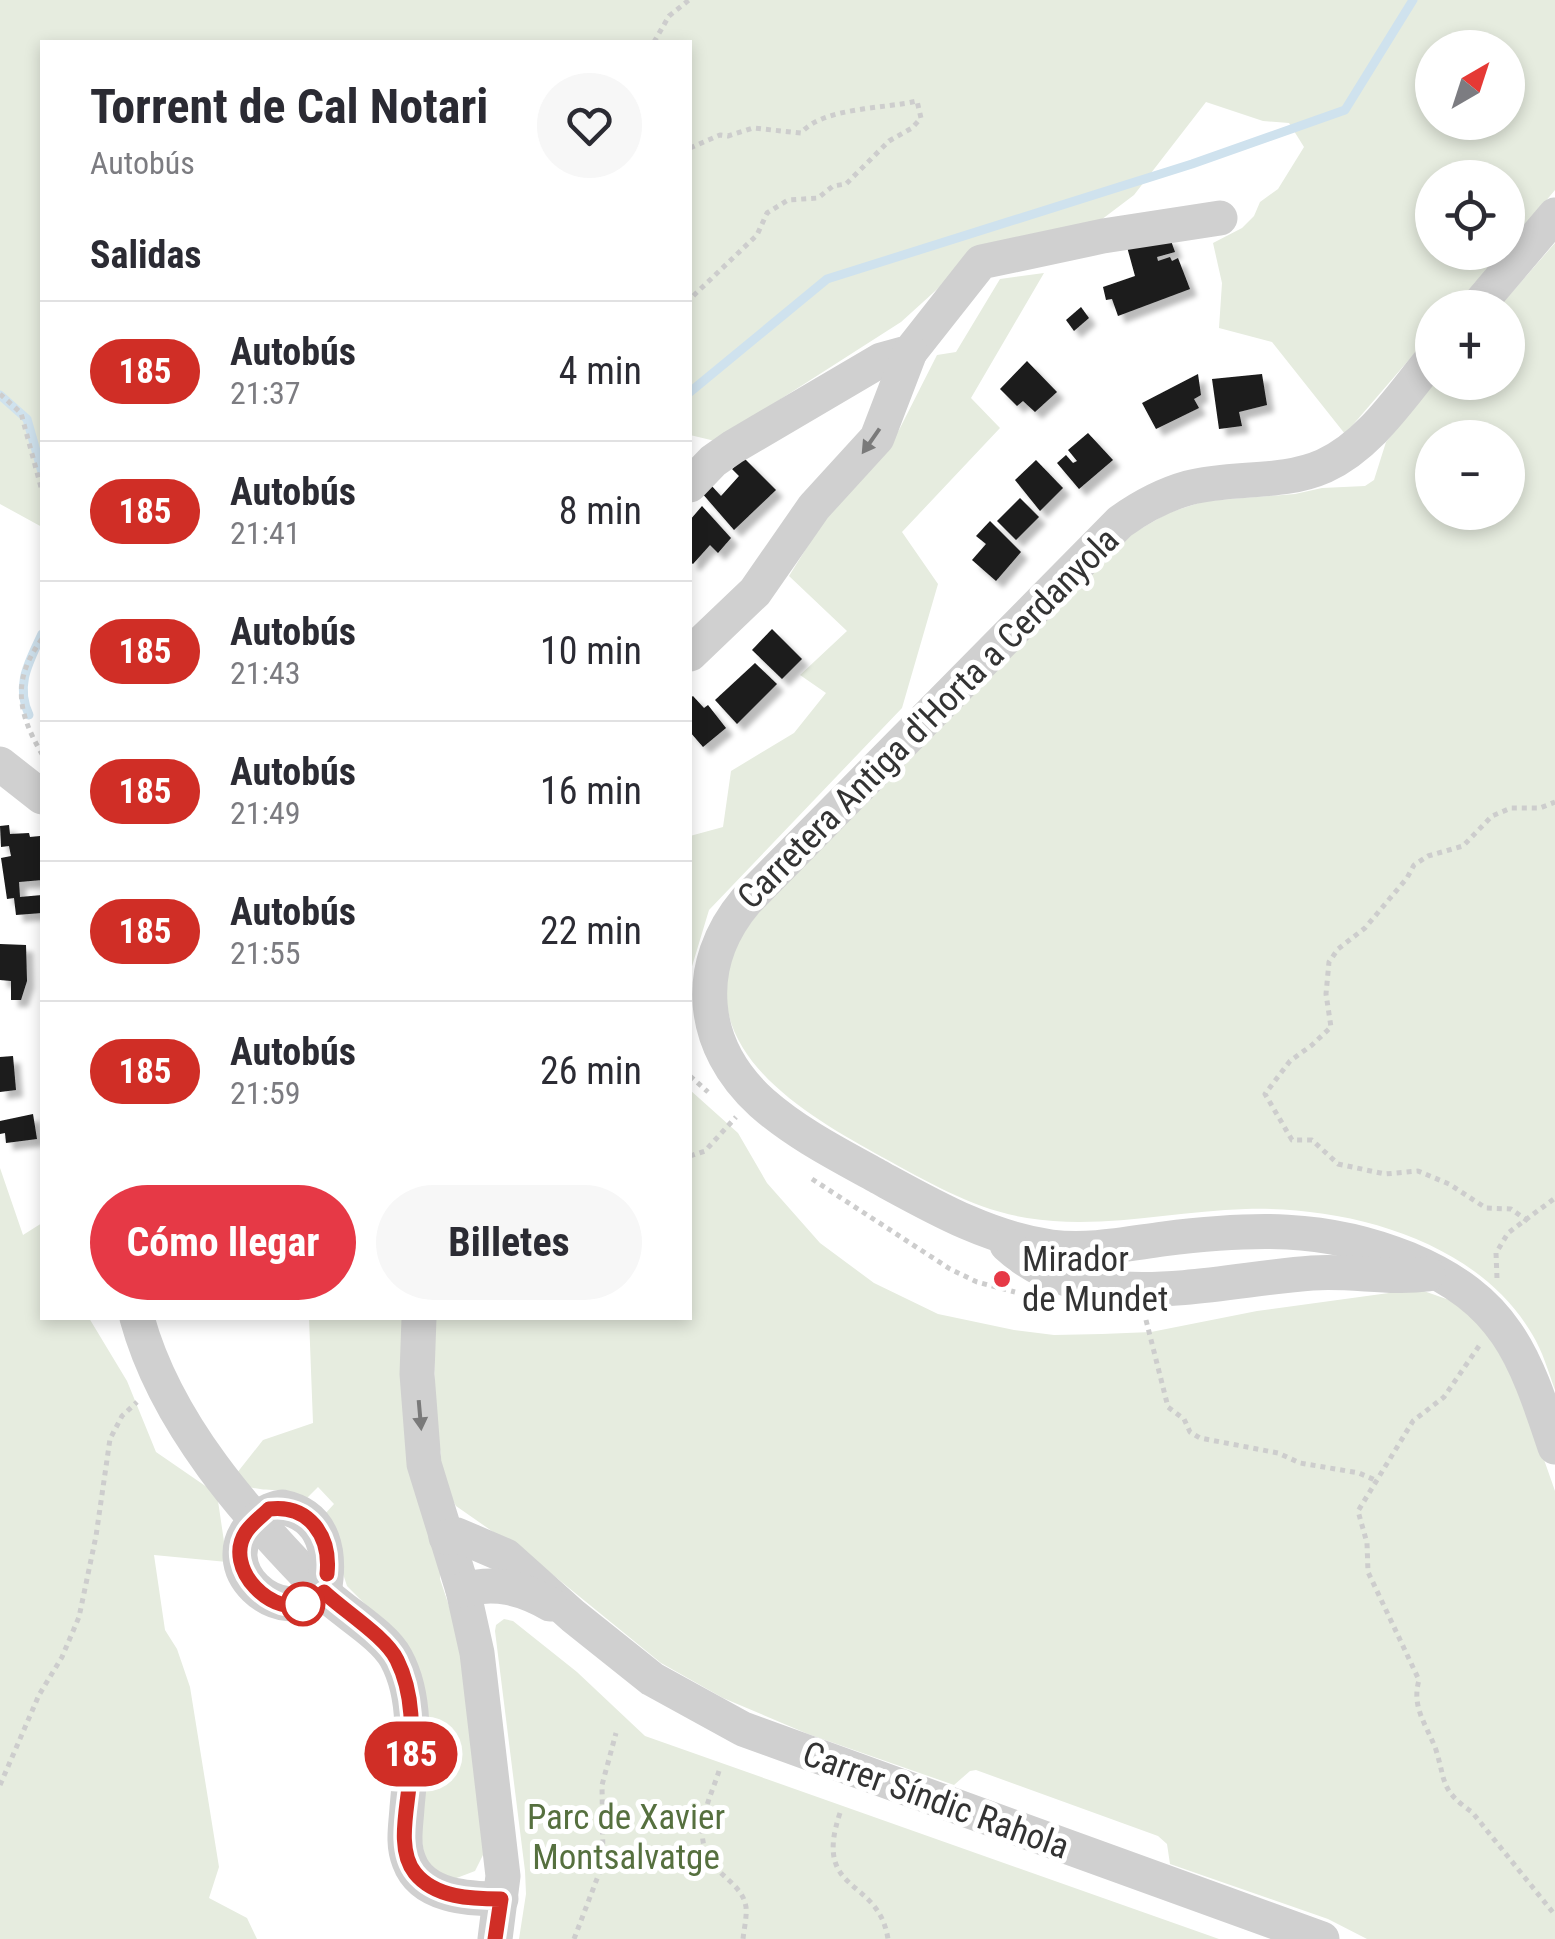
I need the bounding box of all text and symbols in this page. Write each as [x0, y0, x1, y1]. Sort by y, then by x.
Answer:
north arrow [1415, 30, 1525, 140]
map controls [1415, 30, 1525, 530]
button: heart [537, 73, 642, 178]
text: Torrent de Cal Notari [90, 78, 488, 135]
text: Autobús [90, 144, 195, 182]
button: locate [1415, 160, 1525, 270]
text: Salidas [90, 233, 202, 277]
button: + [1415, 290, 1525, 400]
text: Autobús [230, 330, 356, 374]
text: 4 min [559, 349, 642, 393]
text: 185 [118, 351, 172, 392]
text: 21:37 [230, 374, 301, 412]
button: − [1415, 420, 1525, 530]
one-way arrow [862, 428, 881, 454]
text: Autobús [230, 470, 356, 514]
text: 8 min [559, 489, 642, 533]
text: 185 [118, 491, 172, 532]
text: 21:41 [230, 514, 301, 552]
street label: Carretera Antiga d'Horta a Cerdanyola [729, 519, 1127, 917]
text: Autobús [230, 610, 356, 654]
text: 10 min [540, 629, 642, 673]
text: 185 [118, 631, 172, 672]
text: 21:43 [230, 654, 301, 692]
text: Autobús [230, 750, 356, 794]
text: 16 min [540, 769, 642, 813]
text: 185 [118, 771, 172, 812]
text: 21:49 [230, 794, 301, 832]
text: Autobús [230, 890, 356, 934]
text: 22 min [540, 909, 642, 953]
text: 185 [118, 911, 172, 952]
text: 21:55 [230, 934, 301, 972]
text: Autobús [230, 1030, 356, 1074]
text: 26 min [540, 1049, 642, 1093]
text: 185 [118, 1051, 172, 1092]
text: 21:59 [230, 1074, 301, 1112]
button: Cómo llegar [90, 1185, 356, 1300]
button: Billetes [376, 1185, 642, 1300]
place label: Mirador de Mundet [1022, 1239, 1168, 1320]
marker: Mirador de Mundet [991, 1268, 1013, 1290]
one-way arrow [413, 1399, 429, 1431]
unlabelled marker [282, 1583, 324, 1625]
line badge: 185 [354, 1722, 468, 1786]
street label: Carrer Síndic Rahola [797, 1733, 1075, 1868]
text: 185 [384, 1734, 438, 1775]
park label: Parc de Xavier Montsalvatge [527, 1797, 725, 1878]

